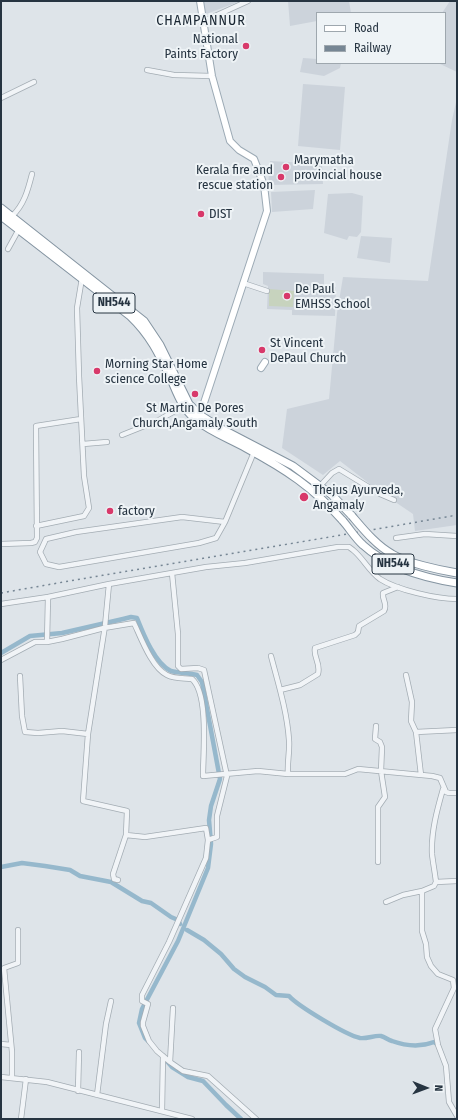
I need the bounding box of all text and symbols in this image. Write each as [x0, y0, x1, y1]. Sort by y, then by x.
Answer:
legend [316, 12, 446, 64]
district label: CHAMPANNUR [156, 13, 246, 29]
text: Road [354, 21, 379, 35]
place label: National Paints Factory [164, 31, 238, 62]
marker: National Paints Factory [241, 41, 251, 51]
text: Railway [354, 41, 391, 55]
place label: Marymatha provincial house [294, 152, 382, 183]
place label: Kerala fire and rescue station [196, 162, 273, 193]
marker: Marymatha provincial house [281, 162, 291, 172]
marker: Kerala fire and rescue station [276, 172, 286, 182]
place label: DIST [209, 206, 232, 222]
marker: DIST [196, 209, 206, 219]
place label: De Paul EMHSS School [295, 281, 370, 312]
marker: De Paul EMHSS School [282, 291, 292, 301]
road number: NH544 [93, 293, 135, 313]
place label: St Vincent DePaul Church [270, 335, 346, 366]
marker: St Vincent DePaul Church [257, 345, 267, 355]
place label: Morning Star Home science College [105, 356, 207, 387]
marker: Morning Star Home science College [92, 366, 102, 376]
marker: St Martin De Pores Church,Angamaly South [190, 389, 200, 399]
place label: St Martin De Pores Church,Angamaly South [133, 400, 257, 431]
place label: Thejus Ayurveda, Angamaly [313, 482, 403, 513]
marker: Thejus Ayurveda, Angamaly [298, 491, 310, 503]
place label: factory [118, 503, 155, 519]
marker: factory [105, 506, 115, 516]
road number: NH544 [372, 554, 414, 574]
north arrow [406, 1068, 446, 1108]
text: N [432, 1085, 445, 1092]

